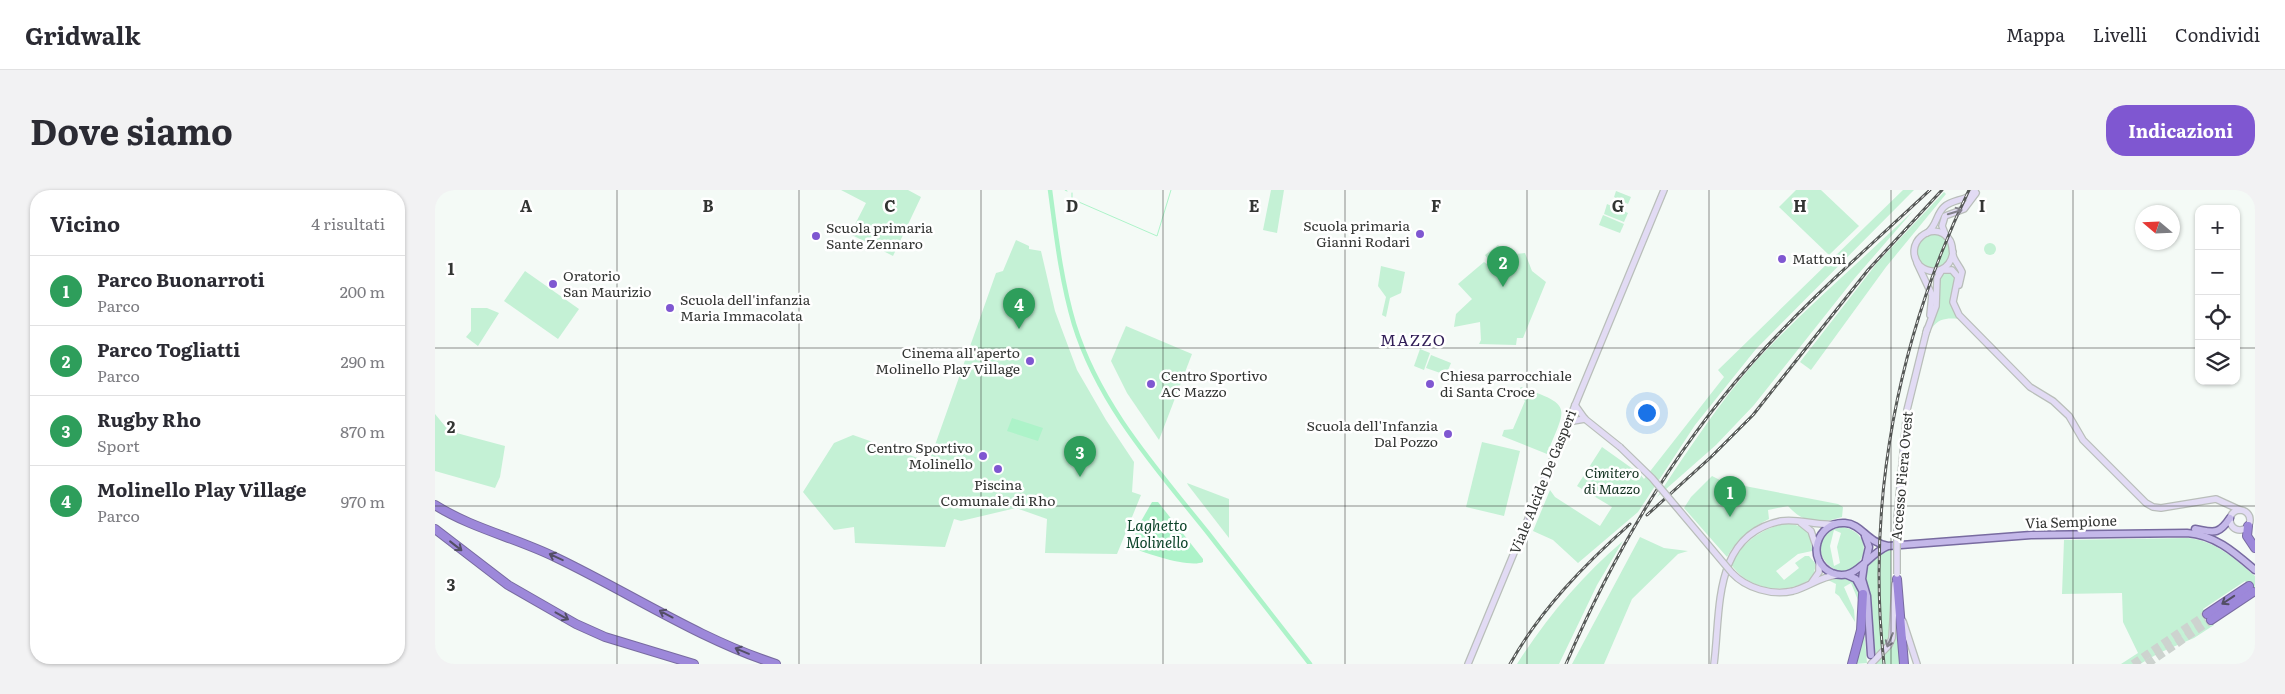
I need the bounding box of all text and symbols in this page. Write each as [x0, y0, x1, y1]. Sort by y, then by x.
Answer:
text: Gridwalk [25, 17, 141, 52]
text: Mappa [2006, 21, 2065, 48]
text: Livelli [2093, 21, 2147, 48]
text: Condividi [2175, 21, 2260, 48]
text: Dove siamo [30, 104, 233, 156]
button: Indicazioni [2106, 105, 2255, 156]
text: A [520, 193, 532, 217]
text: B [702, 193, 714, 217]
text: C [884, 193, 896, 217]
text: D [1066, 193, 1078, 217]
text: E [1249, 193, 1260, 217]
text: F [1431, 193, 1441, 217]
text: G [1612, 193, 1624, 217]
text: H [1793, 193, 1807, 217]
text: I [1979, 193, 1985, 217]
north arrow [2135, 205, 2180, 250]
map controls [2195, 205, 2240, 385]
button: + [2195, 205, 2240, 250]
one-way arrow [1946, 206, 1962, 216]
text: Vicino [50, 207, 120, 238]
text: 4 risultati [311, 211, 385, 235]
place label: Scuola primaria Gianni Rodari [1303, 215, 1410, 251]
place label: Scuola primaria Sante Zennaro [826, 217, 933, 253]
marker: Scuola primaria Gianni Rodari [1414, 228, 1426, 240]
marker: Scuola primaria Sante Zennaro [810, 230, 822, 242]
pin: 2 [1487, 246, 1519, 287]
place label: Mattoni [1792, 248, 1846, 268]
button: − [2195, 250, 2240, 295]
marker: Mattoni [1776, 253, 1788, 265]
text: 1 [448, 256, 455, 280]
text: Parco Buonarroti [97, 265, 265, 293]
place label: Oratorio San Maurizio [563, 265, 652, 301]
marker: Oratorio San Maurizio [547, 278, 559, 290]
text: 1 [63, 279, 69, 303]
text: 200 m [340, 279, 385, 303]
pin: 4 [1003, 288, 1035, 329]
place label: Scuola dell'infanzia Maria Immacolata [680, 289, 811, 325]
text: Parco [97, 293, 140, 317]
button: locate [2195, 295, 2240, 340]
marker: Scuola dell'infanzia Maria Immacolata [664, 302, 676, 314]
district label: MAZZO [1380, 327, 1446, 351]
text: Parco Togliatti [97, 335, 240, 363]
button: layers [2195, 340, 2240, 385]
place label: Cinema all'aperto Molinello Play Village [875, 342, 1020, 378]
text: 2 [62, 349, 70, 373]
text: 290 m [341, 349, 385, 373]
marker: Cinema all'aperto Molinello Play Village [1024, 355, 1036, 367]
text: Parco [97, 363, 140, 387]
place label: Centro Sportivo AC Mazzo [1161, 365, 1267, 401]
place label: Chiesa parrocchiale di Santa Croce [1440, 365, 1572, 401]
marker: Centro Sportivo AC Mazzo [1145, 378, 1157, 390]
marker: Chiesa parrocchiale di Santa Croce [1424, 378, 1436, 390]
your location [1634, 400, 1660, 426]
text: Rugby Rho [97, 405, 201, 433]
street label: Viale Alcide De Gasperi [1504, 406, 1580, 557]
street label: Accesso Fiera Ovest [1885, 410, 1917, 541]
text: 2 [447, 414, 456, 438]
place label: Scuola dell'Infanzia Dal Pozzo [1307, 415, 1438, 451]
text: 3 [62, 419, 70, 443]
text: 870 m [340, 419, 385, 443]
marker: Scuola dell'Infanzia Dal Pozzo [1442, 428, 1454, 440]
text: Sport [97, 433, 140, 457]
pin: 3 [1064, 436, 1096, 477]
place label: Centro Sportivo Molinello [867, 437, 973, 473]
marker: Centro Sportivo Molinello [977, 450, 989, 462]
park label: Cimitero di Mazzo [1584, 462, 1640, 498]
marker: Piscina Comunale di Rho [992, 463, 1004, 475]
place label: Piscina Comunale di Rho [941, 474, 1055, 510]
text: Molinello Play Village [97, 475, 307, 503]
pin: 1 [1714, 476, 1746, 517]
text: 4 [61, 489, 71, 513]
text: 970 m [341, 489, 385, 513]
text: Parco [97, 503, 140, 527]
street label: Via Sempione [2025, 509, 2117, 533]
water label: Laghetto Molinello [1126, 513, 1188, 553]
one-way arrow [449, 540, 462, 551]
one-way arrow [549, 552, 564, 562]
text: 3 [447, 572, 456, 596]
one-way arrow [2221, 595, 2235, 605]
one-way arrow [659, 609, 674, 618]
one-way arrow [554, 611, 568, 621]
one-way arrow [1885, 632, 1894, 647]
one-way arrow [735, 646, 750, 656]

